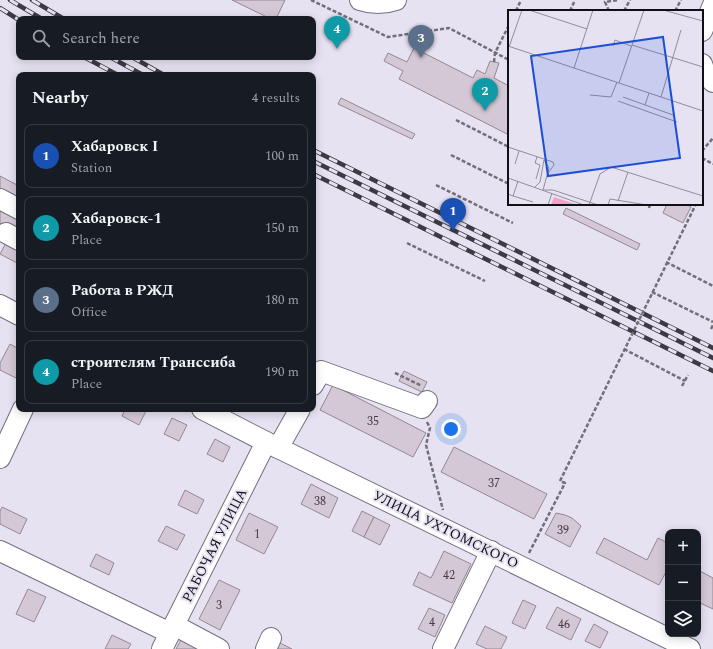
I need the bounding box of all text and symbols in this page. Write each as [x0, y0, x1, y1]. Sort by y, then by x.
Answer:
inset map [508, 10, 703, 205]
search box [16, 16, 316, 60]
pin: 4 [324, 16, 350, 49]
pin: 3 [408, 25, 434, 58]
icon: search [30, 27, 52, 49]
text: Search here [62, 27, 140, 50]
pin: 2 [472, 78, 498, 111]
text: Nearby [32, 85, 88, 111]
text: 4 results [252, 88, 300, 108]
text: Хабаровск I [71, 135, 158, 158]
text: 1 [42, 146, 50, 166]
text: 100 m [265, 146, 299, 166]
text: Station [71, 158, 112, 178]
pin: 1 [440, 198, 466, 231]
text: Хабаровск-1 [71, 207, 162, 230]
text: 2 [42, 218, 50, 238]
text: 150 m [265, 218, 299, 238]
text: Place [71, 230, 102, 250]
text: Работа в РЖД [71, 279, 174, 302]
text: 3 [42, 290, 50, 310]
text: 180 m [265, 290, 299, 310]
text: Office [71, 302, 107, 322]
text: строителям Транссиба [71, 351, 236, 374]
text: 4 [42, 362, 50, 382]
text: 190 m [265, 362, 299, 382]
text: Place [71, 374, 102, 394]
house number: 35 [367, 412, 379, 431]
your location [441, 419, 461, 439]
house number: 37 [488, 474, 500, 493]
street label: РАБОЧАЯ УЛИЦА [177, 484, 253, 606]
street label: УЛИЦА УХТОМСКОГО [369, 485, 522, 574]
house number: 38 [314, 492, 326, 511]
house number: 39 [557, 521, 569, 540]
house number: 1 [254, 525, 260, 544]
map controls [665, 529, 701, 637]
button: + [665, 529, 701, 565]
button: − [665, 565, 701, 601]
house number: 42 [443, 566, 455, 585]
house number: 3 [216, 596, 222, 615]
button: layers [665, 601, 701, 637]
house number: 4 [429, 613, 435, 632]
house number: 46 [558, 615, 570, 634]

